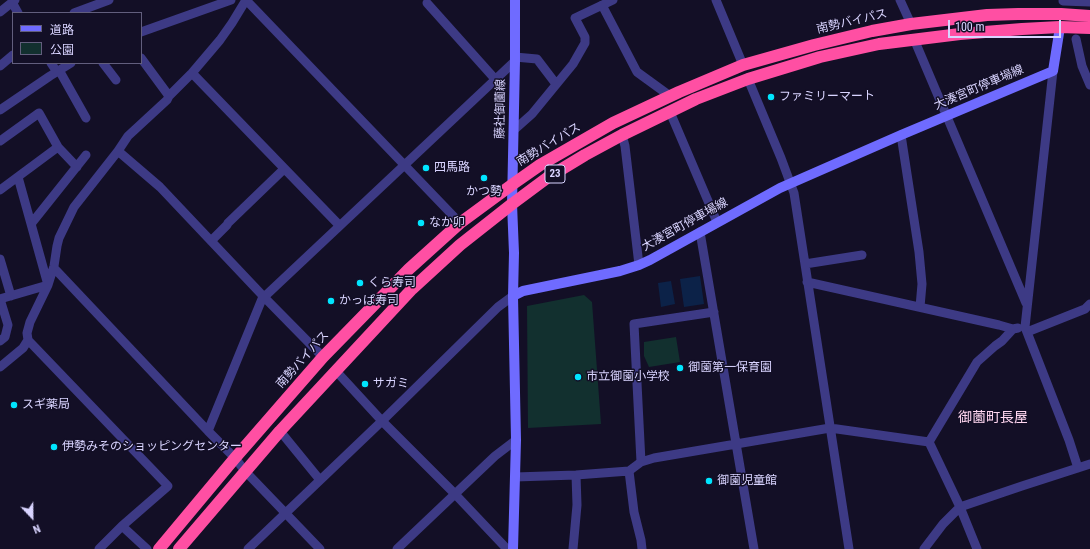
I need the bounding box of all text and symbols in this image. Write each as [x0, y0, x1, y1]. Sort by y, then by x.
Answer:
street label: 南勢バイパス [815, 7, 889, 37]
legend [12, 12, 142, 64]
scale bar [950, 12, 1063, 38]
text: 100 m [955, 20, 985, 34]
text: 道路 [50, 23, 74, 37]
text: 公園 [50, 43, 74, 57]
street label: 大湊宮町停車場線 [932, 63, 1026, 113]
street label: 藤社御薗線 [493, 79, 509, 139]
place label: ファミリーマート [779, 90, 875, 104]
marker: ファミリーマート [766, 92, 776, 102]
street label: 南勢バイパス [514, 120, 584, 170]
place label: 四馬路 [434, 161, 470, 175]
marker: 四馬路 [421, 163, 431, 173]
road number: 23 [545, 165, 565, 183]
marker: かつ勢 [479, 173, 489, 183]
place label: かつ勢 [466, 185, 502, 199]
street label: 大湊宮町停車場線 [640, 195, 730, 255]
place label: なか卯 [429, 216, 465, 230]
marker: なか卯 [416, 218, 426, 228]
place label: くら寿司 [368, 276, 416, 290]
marker: くら寿司 [355, 278, 365, 288]
place label: かっぱ寿司 [339, 294, 399, 308]
marker: かっぱ寿司 [326, 296, 336, 306]
street label: 南勢バイパス [274, 328, 332, 392]
place label: 御薗第一保育園 [688, 361, 772, 375]
marker: 御薗第一保育園 [675, 363, 685, 373]
place label: 市立御薗小学校 [586, 370, 670, 384]
marker: 市立御薗小学校 [573, 372, 583, 382]
place label: サガミ [373, 377, 409, 391]
marker: サガミ [360, 379, 370, 389]
place label: スギ薬局 [22, 398, 70, 412]
marker: スギ薬局 [9, 400, 19, 410]
district label: 御薗町長屋 [958, 410, 1028, 426]
place label: 伊勢みそのショッピングセンター [62, 440, 242, 454]
marker: 伊勢みそのショッピングセンター [49, 442, 59, 452]
place label: 御薗児童館 [717, 474, 777, 488]
marker: 御薗児童館 [704, 476, 714, 486]
north arrow [12, 497, 52, 537]
text: N [31, 521, 42, 536]

